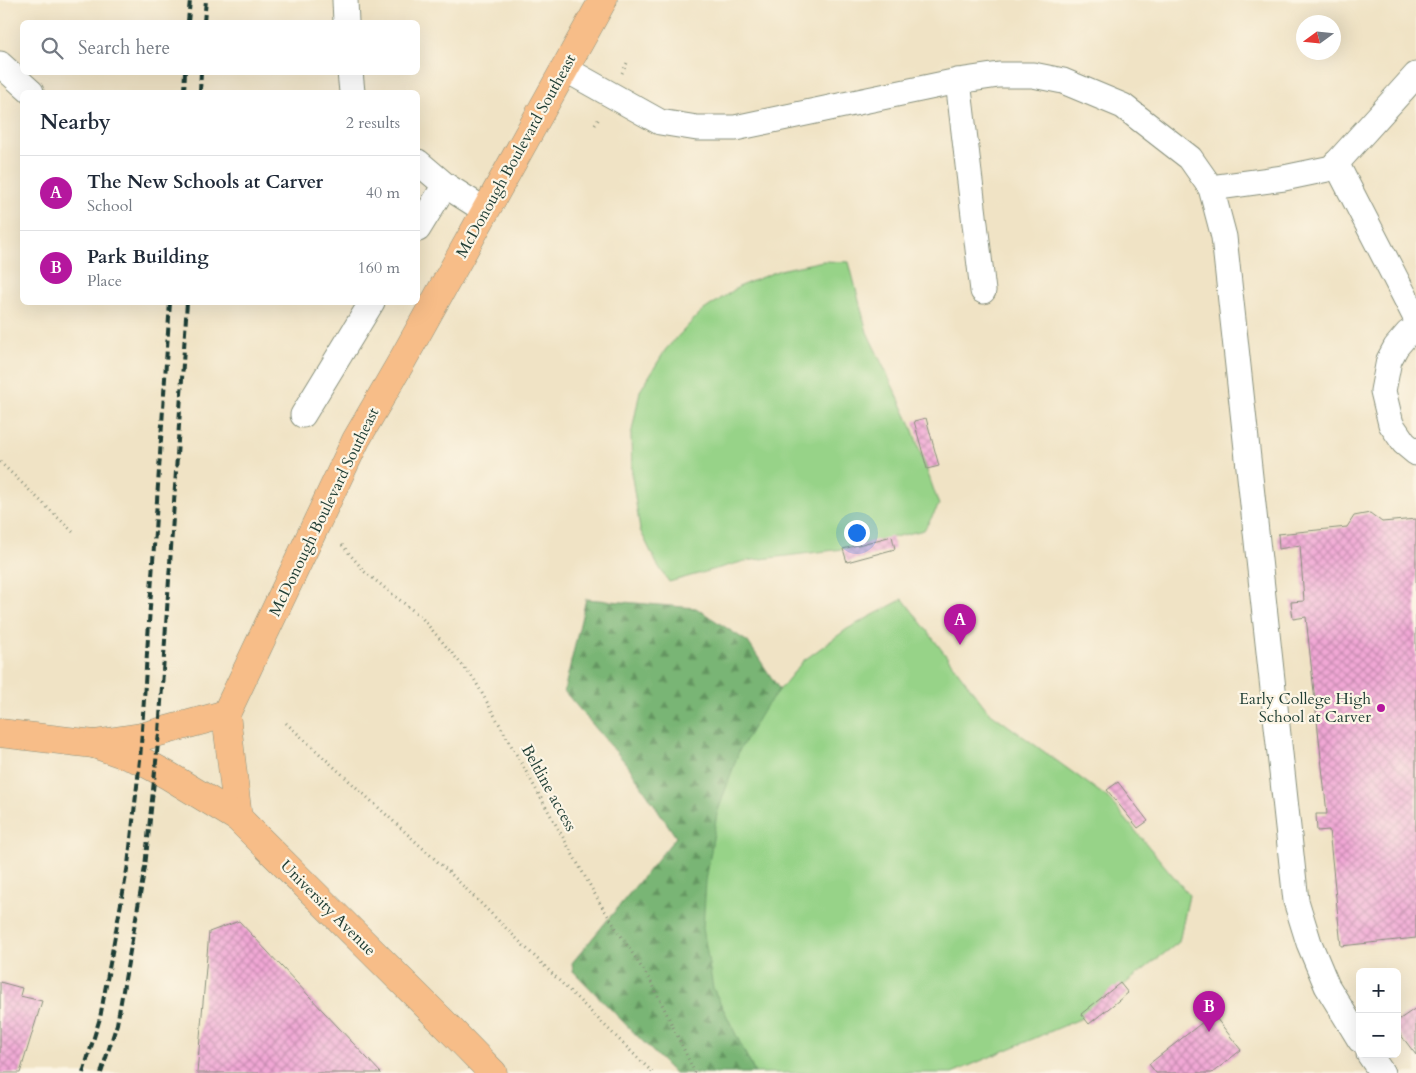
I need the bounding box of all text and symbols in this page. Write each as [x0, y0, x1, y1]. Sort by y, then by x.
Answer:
north arrow [1296, 15, 1341, 60]
search box [20, 20, 420, 75]
icon: search [38, 34, 66, 62]
text: Search here [78, 35, 170, 61]
street label: McDonough Boulevard Southeast [451, 50, 581, 262]
text: Nearby [40, 108, 111, 137]
text: 2 results [346, 112, 400, 134]
text: The New Schools at Carver [87, 169, 323, 195]
text: A [50, 182, 62, 204]
text: 40 m [366, 182, 400, 204]
text: School [87, 195, 132, 217]
text: Park Building [87, 244, 209, 270]
text: B [50, 257, 62, 279]
text: 160 m [358, 257, 400, 279]
text: Place [87, 270, 122, 292]
street label: McDonough Boulevard Southeast [264, 404, 384, 620]
your location [844, 520, 870, 546]
pin: A [944, 604, 976, 645]
place label: Early College High School at Carver [1239, 688, 1371, 728]
marker: Early College High School at Carver [1375, 702, 1387, 714]
street label: Beltline access [516, 741, 582, 835]
street label: University Avenue [275, 855, 381, 961]
map controls [1356, 968, 1401, 1058]
button: + [1356, 968, 1401, 1013]
pin: B [1193, 991, 1225, 1032]
button: − [1356, 1013, 1401, 1058]

